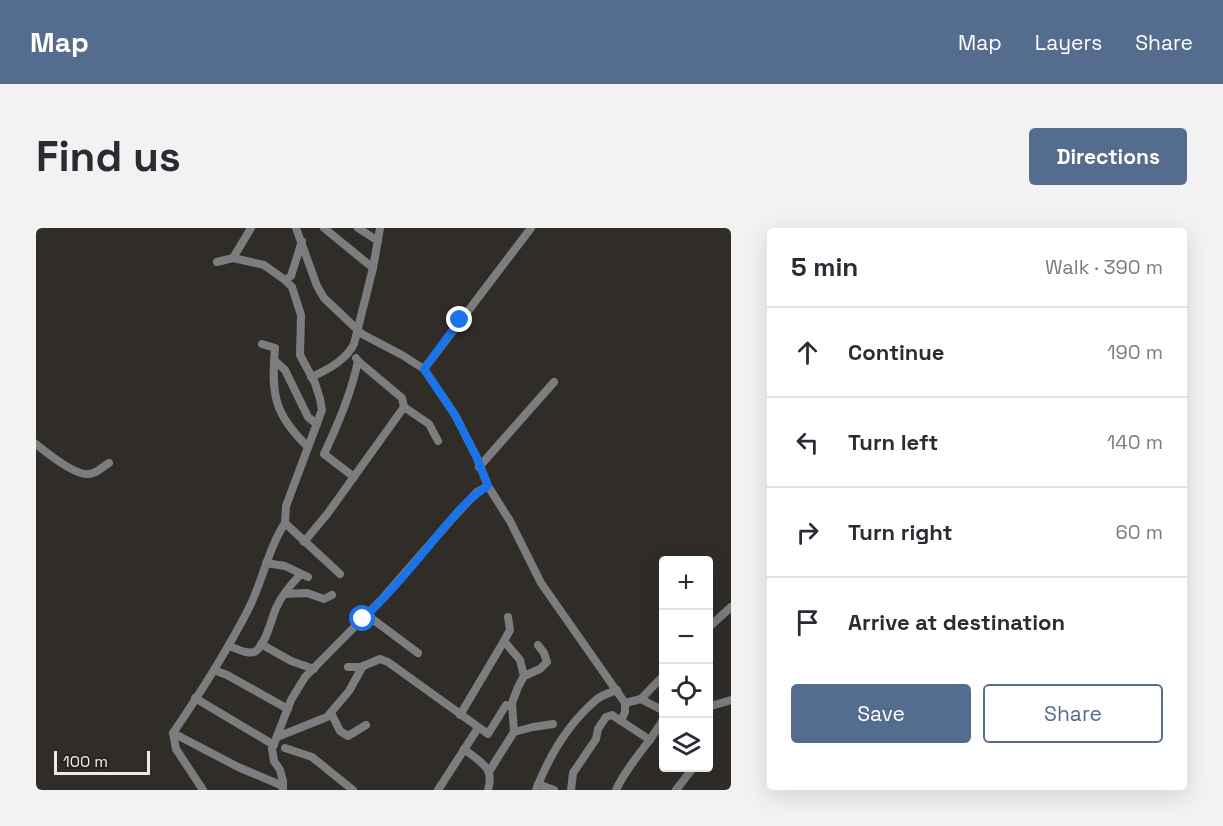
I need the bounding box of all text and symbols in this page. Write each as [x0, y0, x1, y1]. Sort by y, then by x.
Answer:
text: Map [30, 24, 89, 60]
text: Map [958, 29, 1002, 56]
text: Layers [1035, 29, 1102, 56]
text: Share [1135, 29, 1193, 56]
button: Directions [1029, 128, 1187, 185]
text: Find us [36, 130, 181, 183]
text: 5 min [791, 250, 858, 284]
text: Walk · 390 m [1045, 254, 1163, 280]
route end [446, 306, 472, 332]
icon: ahead [791, 336, 824, 369]
text: Continue [848, 338, 944, 366]
text: 190 m [1107, 339, 1163, 365]
icon: left [791, 426, 824, 459]
text: Turn left [848, 428, 938, 456]
text: 140 m [1107, 429, 1163, 455]
icon: right [791, 516, 824, 549]
text: Turn right [848, 518, 953, 546]
text: 60 m [1116, 519, 1163, 545]
map controls [659, 556, 713, 772]
button: + [659, 556, 713, 610]
route start [349, 605, 375, 631]
icon: arrive [791, 606, 824, 639]
text: Arrive at destination [848, 608, 1065, 636]
button: − [659, 610, 713, 664]
button: locate [659, 664, 713, 718]
button: Save [791, 684, 971, 743]
button: Share [983, 684, 1163, 743]
button: layers [659, 718, 713, 772]
scale bar [54, 748, 150, 776]
text: 100 m [63, 751, 108, 772]

